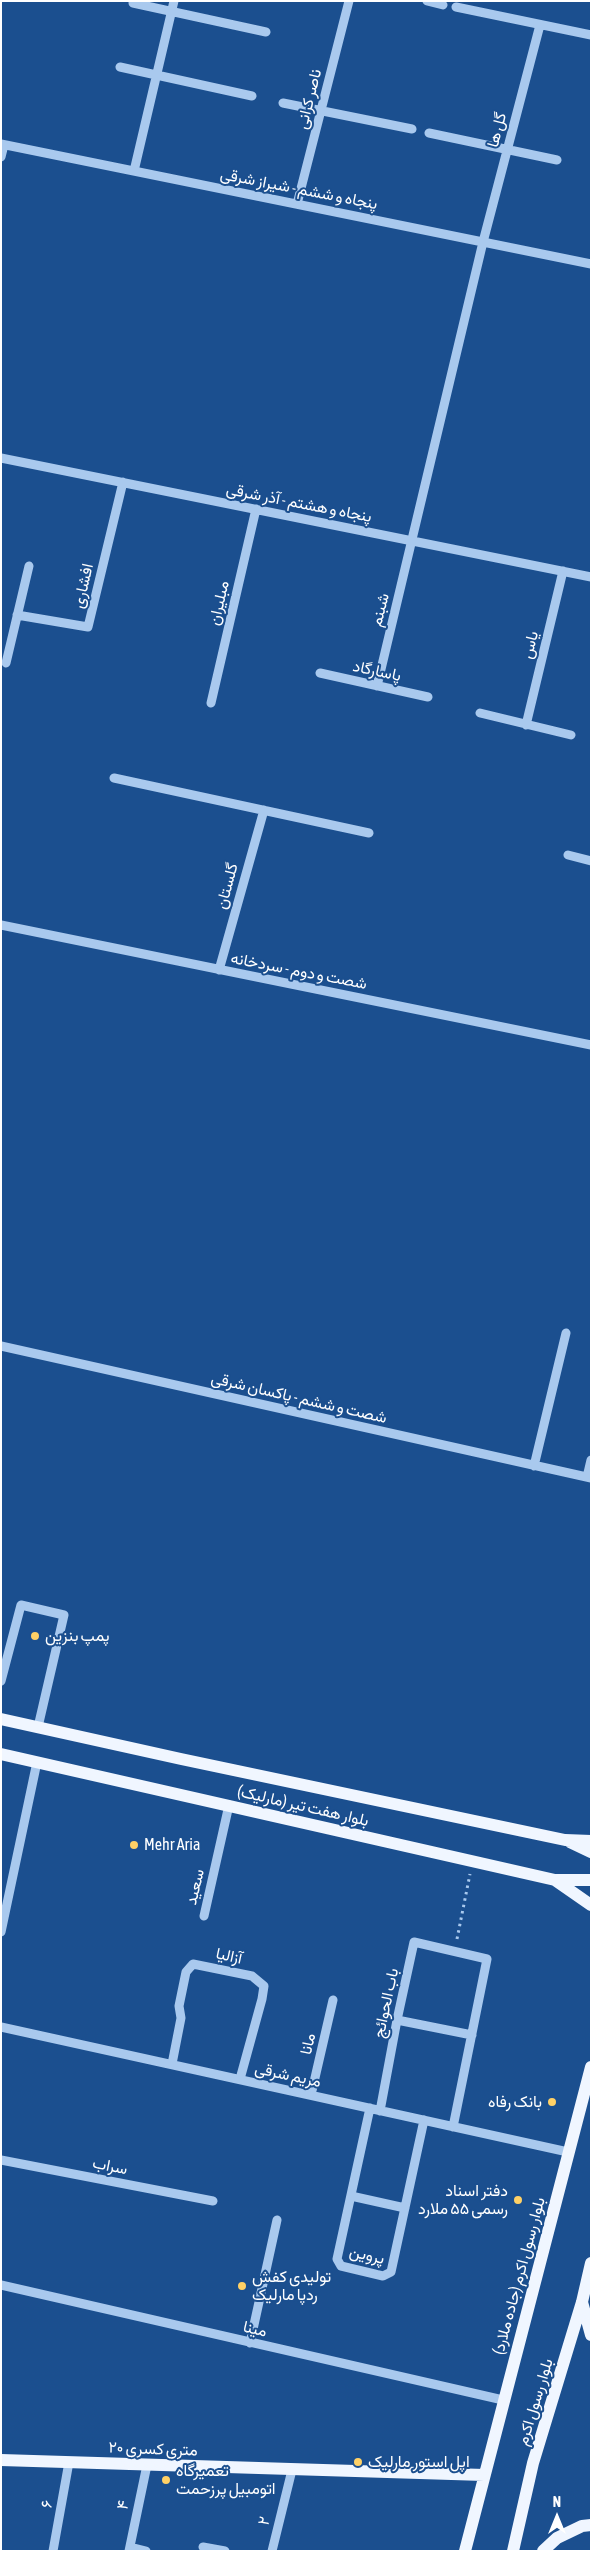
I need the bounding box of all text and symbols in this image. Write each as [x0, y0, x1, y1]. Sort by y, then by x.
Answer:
street label: ناصر کرانی [292, 67, 326, 131]
street label: گل ها [483, 110, 511, 150]
street label: پنجاه و ششم - شیراز شرقی [219, 164, 379, 214]
street label: پنجاه و هشتم - آذر شرقی [225, 479, 373, 527]
street label: افشاری [69, 562, 97, 610]
street label: مبلیران [205, 579, 233, 627]
street label: شبنم [367, 591, 393, 629]
street label: یاس [517, 629, 543, 661]
street label: پاسارگاد [351, 657, 403, 685]
street label: گلستان [212, 861, 242, 911]
street label: شصت و دوم - سردخانه [229, 948, 369, 994]
street label: شصت و ششم - پاکسان شرقی [209, 1368, 389, 1428]
place label: پمپ بنزین [45, 1626, 110, 1646]
marker: پمپ بنزین [29, 1630, 41, 1642]
street label: بلوار هفت تیر (مارلیک) [235, 1782, 371, 1830]
place label: Mehr Aria [144, 1835, 200, 1855]
marker: Mehr Aria [128, 1839, 140, 1851]
street label: سعید [182, 1867, 208, 1907]
street label: آزالیا [214, 1944, 244, 1968]
street label: باب الحوائج [369, 1966, 403, 2040]
street label: مانا [296, 2031, 320, 2057]
street label: مریم شرقی [253, 2059, 323, 2091]
place label: بانک رفاه [488, 2092, 542, 2112]
marker: بانک رفاه [546, 2096, 558, 2108]
street label: سراب [91, 2153, 129, 2179]
place label: دفتر اسناد رسمی ۵۵ ملارد [418, 2181, 508, 2219]
marker: دفتر اسناد رسمی ۵۵ ملارد [512, 2194, 524, 2206]
street label: بلوار رسول اکرم (جاده ملارد) [489, 2195, 549, 2357]
street label: پروین [347, 2242, 387, 2268]
place label: تولیدی کفش ردپا مارلیک [252, 2267, 331, 2305]
marker: تولیدی کفش ردپا مارلیک [236, 2280, 248, 2292]
street label: مینا [241, 2317, 269, 2341]
street label: بلوار رسول اکرم [513, 2356, 557, 2448]
street label: ۲۰ متری کسری [108, 2438, 198, 2460]
place label: اپل استور مارلیک [368, 2452, 470, 2472]
marker: اپل استور مارلیک [352, 2456, 364, 2468]
place label: تعمیرگاه اتومبیل پرزحمت [176, 2461, 276, 2499]
marker: تعمیرگاه اتومبیل پرزحمت [160, 2474, 172, 2486]
north arrow [532, 2492, 582, 2542]
text: N [553, 2494, 561, 2510]
street label: ۶ [37, 2498, 57, 2510]
street label: ۴ [113, 2499, 133, 2511]
street label: ۲ [254, 2515, 274, 2527]

